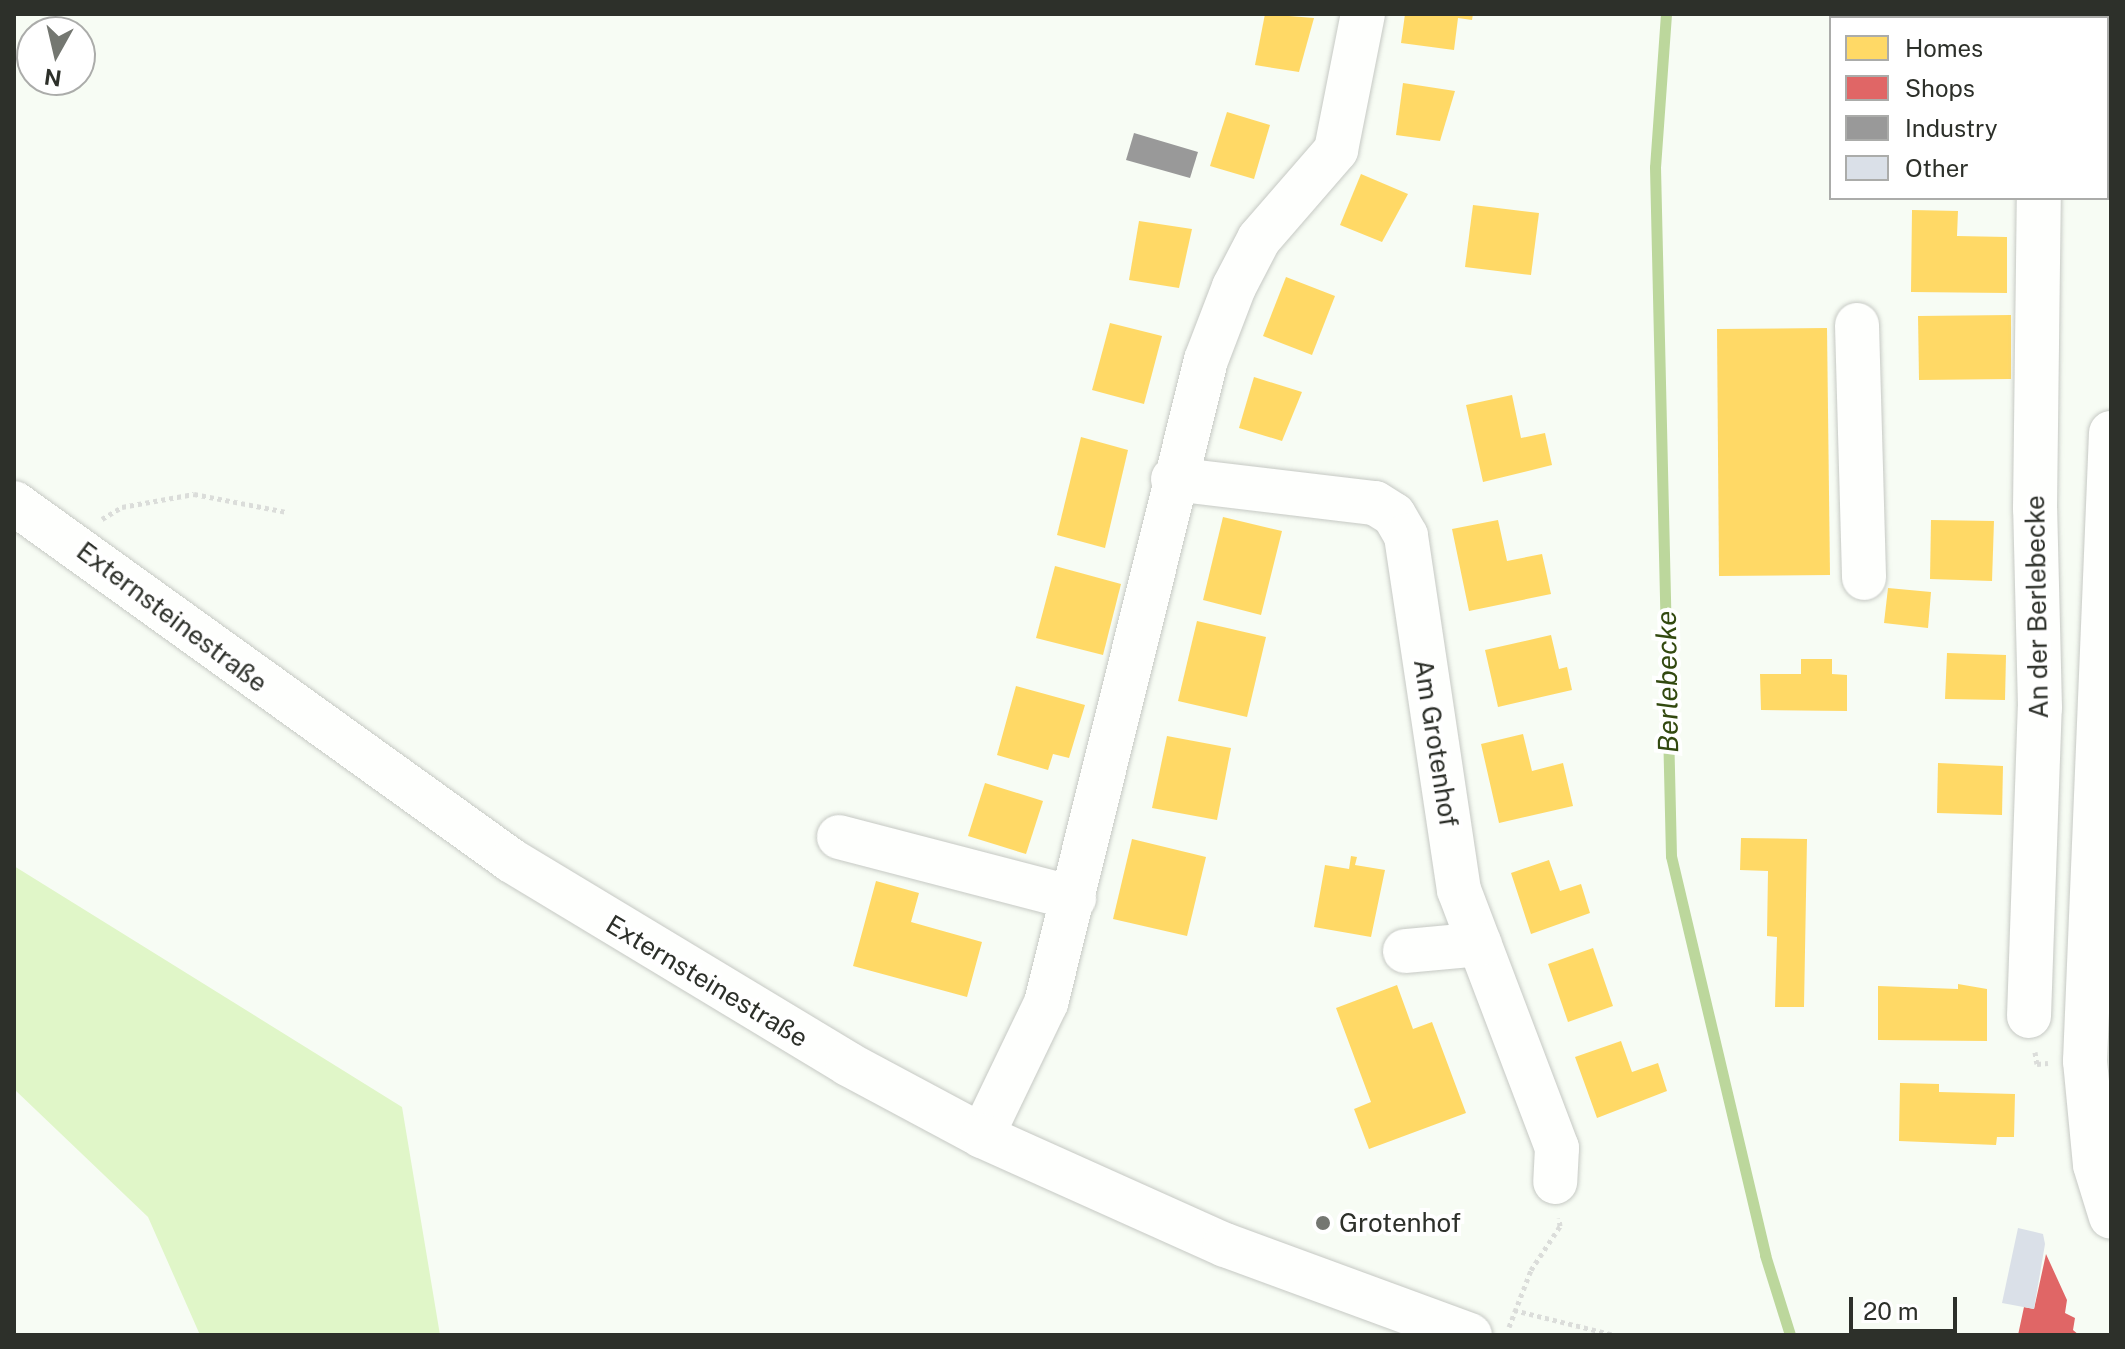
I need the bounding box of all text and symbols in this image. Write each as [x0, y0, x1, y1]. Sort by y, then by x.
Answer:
north arrow [16, 16, 96, 96]
legend [1829, 16, 2109, 200]
text: Homes [1905, 34, 1983, 62]
text: N [43, 64, 63, 92]
text: Shops [1905, 74, 1975, 102]
text: Industry [1905, 114, 1998, 142]
text: Other [1905, 154, 1969, 182]
street label: An der Berlebecke [2019, 495, 2055, 719]
street label: Externsteinestraße [71, 535, 273, 699]
water label: Berlebecke [1649, 610, 1685, 754]
street label: Am Grotenhof [1407, 657, 1465, 829]
street label: Externsteinestraße [600, 908, 814, 1054]
place label: Grotenhof [1339, 1207, 1461, 1239]
marker: Grotenhof [1314, 1214, 1332, 1232]
scale bar [1853, 1281, 1961, 1331]
text: 20 m [1863, 1297, 1919, 1325]

